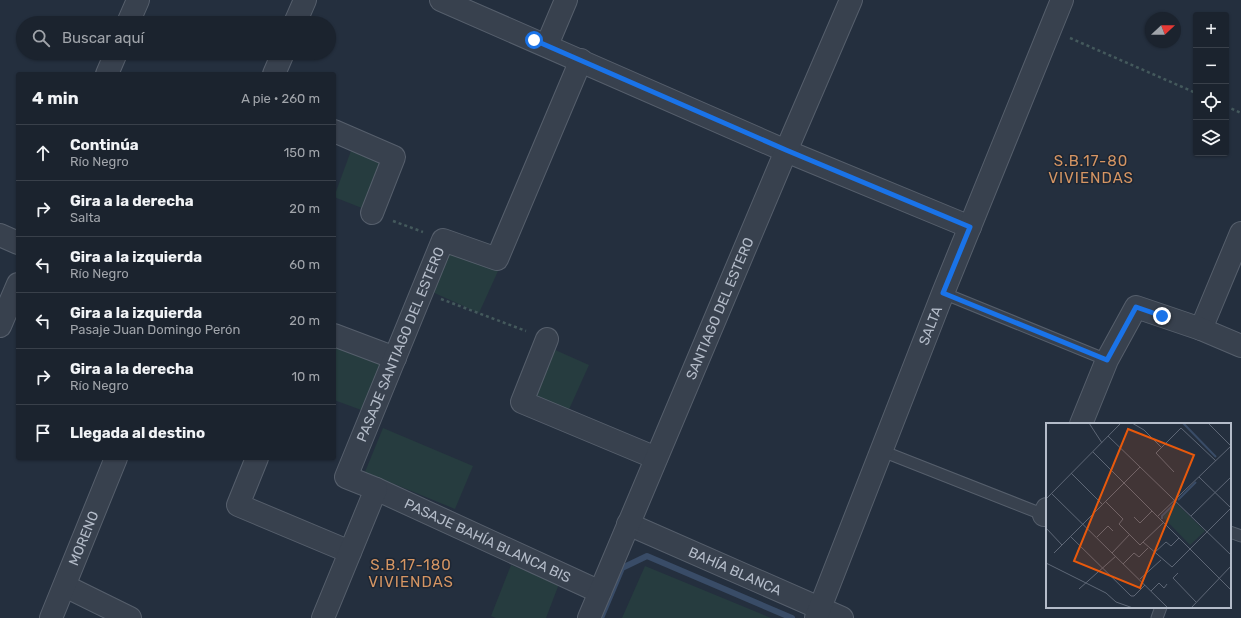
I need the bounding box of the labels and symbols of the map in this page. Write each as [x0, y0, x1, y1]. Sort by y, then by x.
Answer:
north arrow [1145, 12, 1181, 48]
route start [525, 31, 543, 49]
district label: S.B.17-80 VIVIENDAS [1048, 152, 1134, 187]
street label: SANTIAGO DEL ESTERO [682, 235, 757, 382]
street label: PASAJE SANTIAGO DEL ESTERO [353, 244, 448, 444]
street label: SALTA [915, 303, 946, 348]
route end [1153, 307, 1171, 325]
inset map [1046, 423, 1231, 608]
street label: PASAJE BAHÍA BLANCA BIS [402, 495, 574, 586]
street label: MORENO [65, 508, 102, 568]
street label: BAHÍA BLANCA [686, 543, 785, 599]
district label: S.B.17-180 VIVIENDAS [368, 556, 454, 591]

